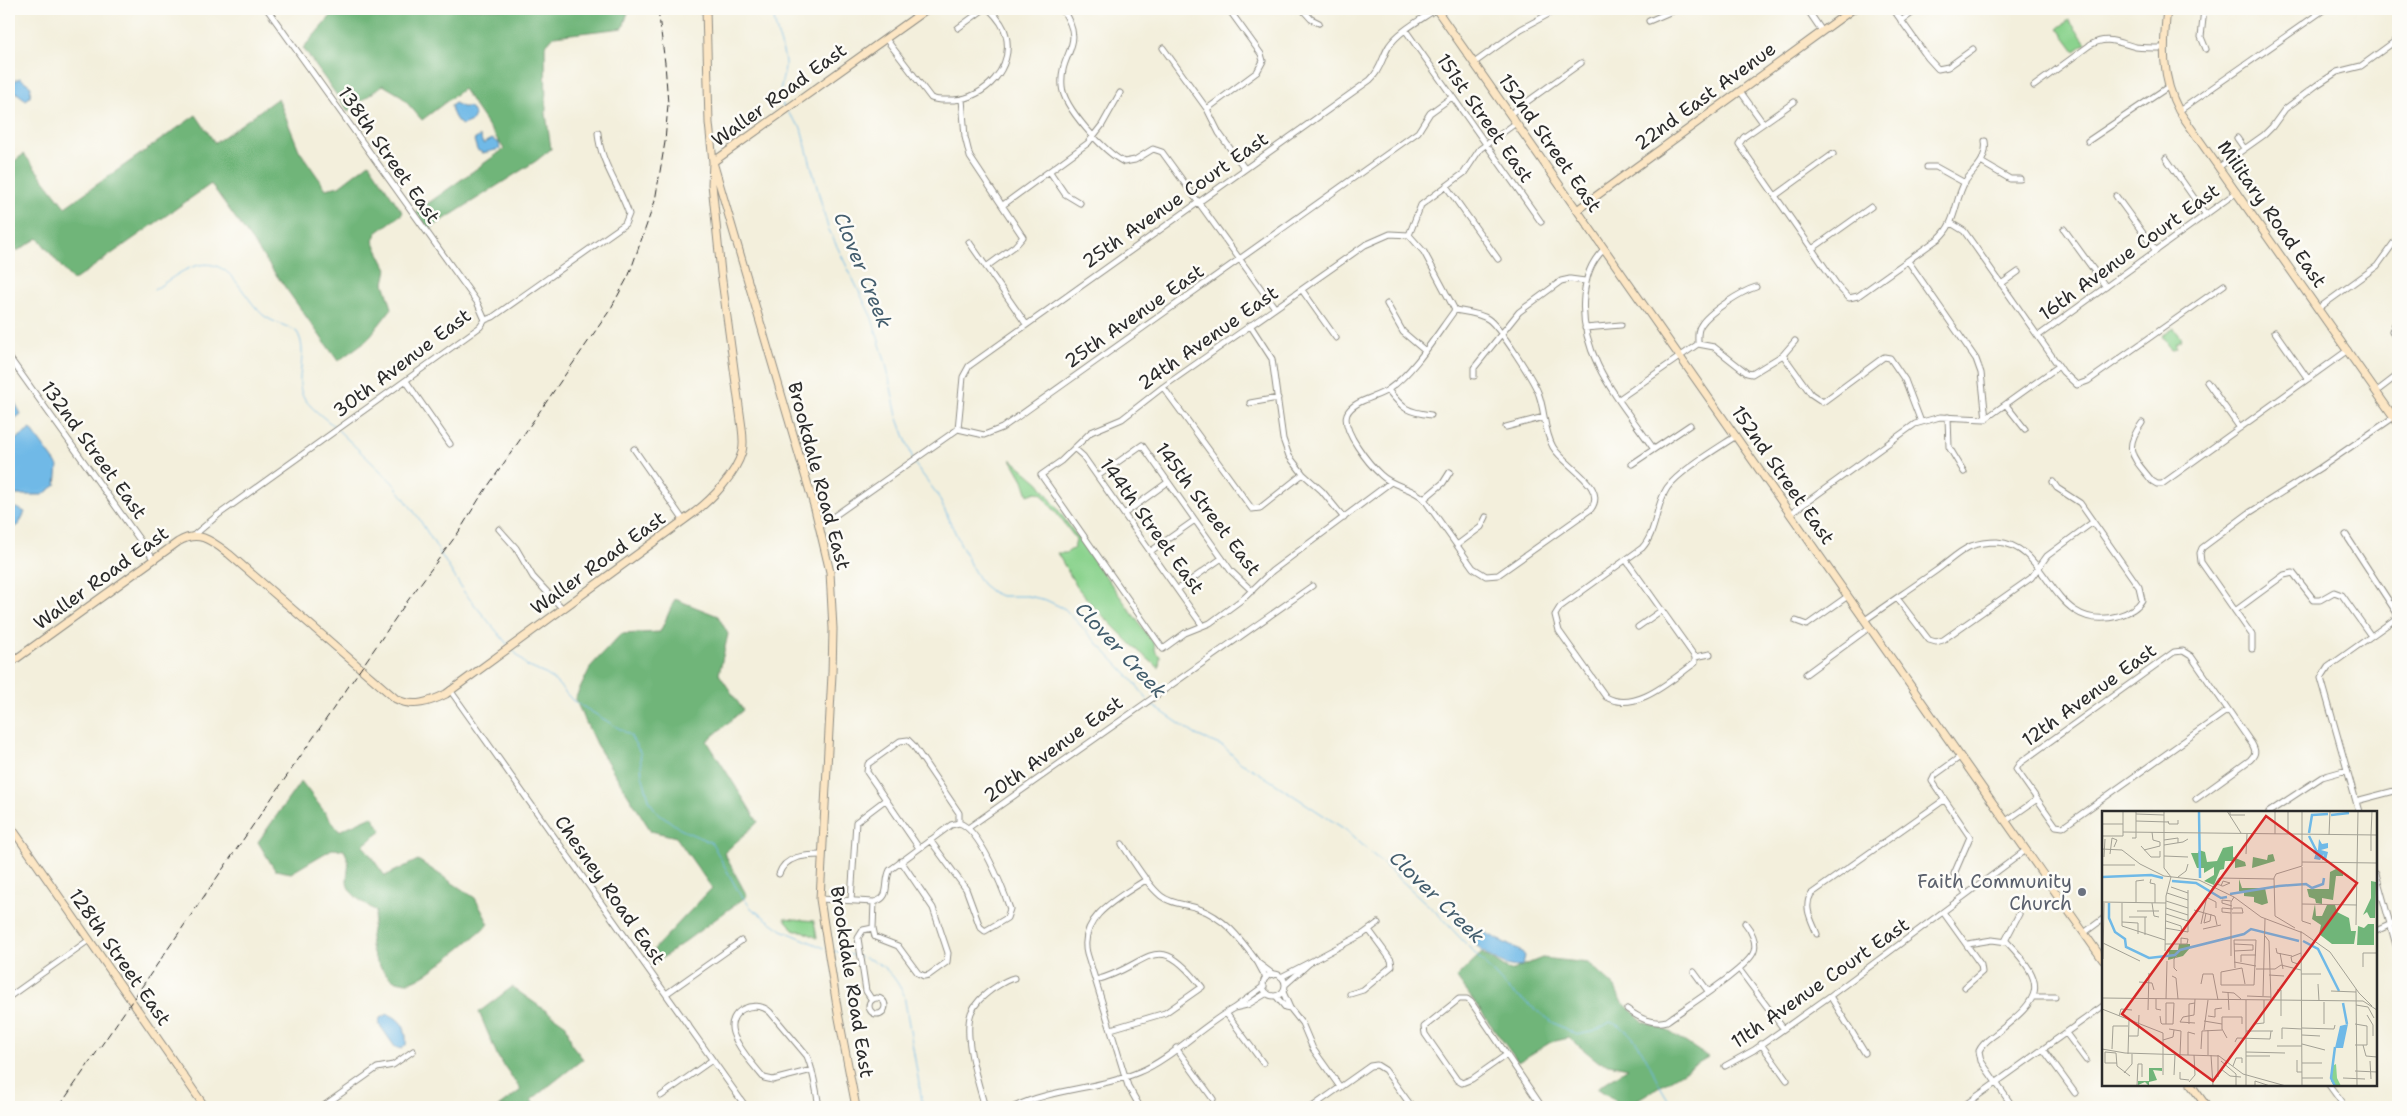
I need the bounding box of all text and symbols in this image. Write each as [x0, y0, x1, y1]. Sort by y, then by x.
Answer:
street label: 22nd East Avenue [1629, 36, 1781, 156]
street label: Waller Road East [706, 38, 852, 152]
street label: 151st Street East [1431, 48, 1539, 188]
street label: 152nd Street East [1493, 69, 1607, 217]
street label: 138th Street East [332, 81, 446, 229]
street label: 25th Avenue Court East [1077, 126, 1273, 274]
street label: Military Road East [2212, 135, 2332, 293]
street label: 16th Avenue Court East [2034, 178, 2224, 326]
water label: Clover Creek [828, 208, 898, 332]
street label: 25th Avenue East [1059, 258, 1209, 374]
street label: 24th Avenue East [1133, 280, 1283, 396]
street label: 30th Avenue East [328, 303, 476, 423]
street label: 132nd Street East [35, 376, 153, 524]
street label: Brookdale Road East [782, 379, 856, 573]
street label: 152nd Street East [1726, 401, 1840, 549]
street label: 145th Street East [1150, 437, 1266, 581]
street label: 144th Street East [1094, 453, 1210, 599]
street label: Waller Road East [525, 506, 671, 620]
street label: Waller Road East [28, 521, 174, 635]
water label: Clover Creek [1070, 596, 1173, 704]
street label: 12th Avenue East [2017, 638, 2161, 752]
street label: 20th Avenue East [978, 690, 1128, 808]
street label: Chesney Road East [549, 810, 671, 970]
inset map [2102, 811, 2377, 1086]
water label: Clover Creek [1384, 845, 1491, 949]
place label: Faith Community Church [1917, 869, 2072, 916]
street label: 128th Street East [63, 883, 177, 1031]
street label: Brookdale Road East [825, 884, 879, 1080]
marker: Faith Community Church [2076, 886, 2088, 898]
street label: 11th Avenue Court East [1726, 912, 1914, 1054]

